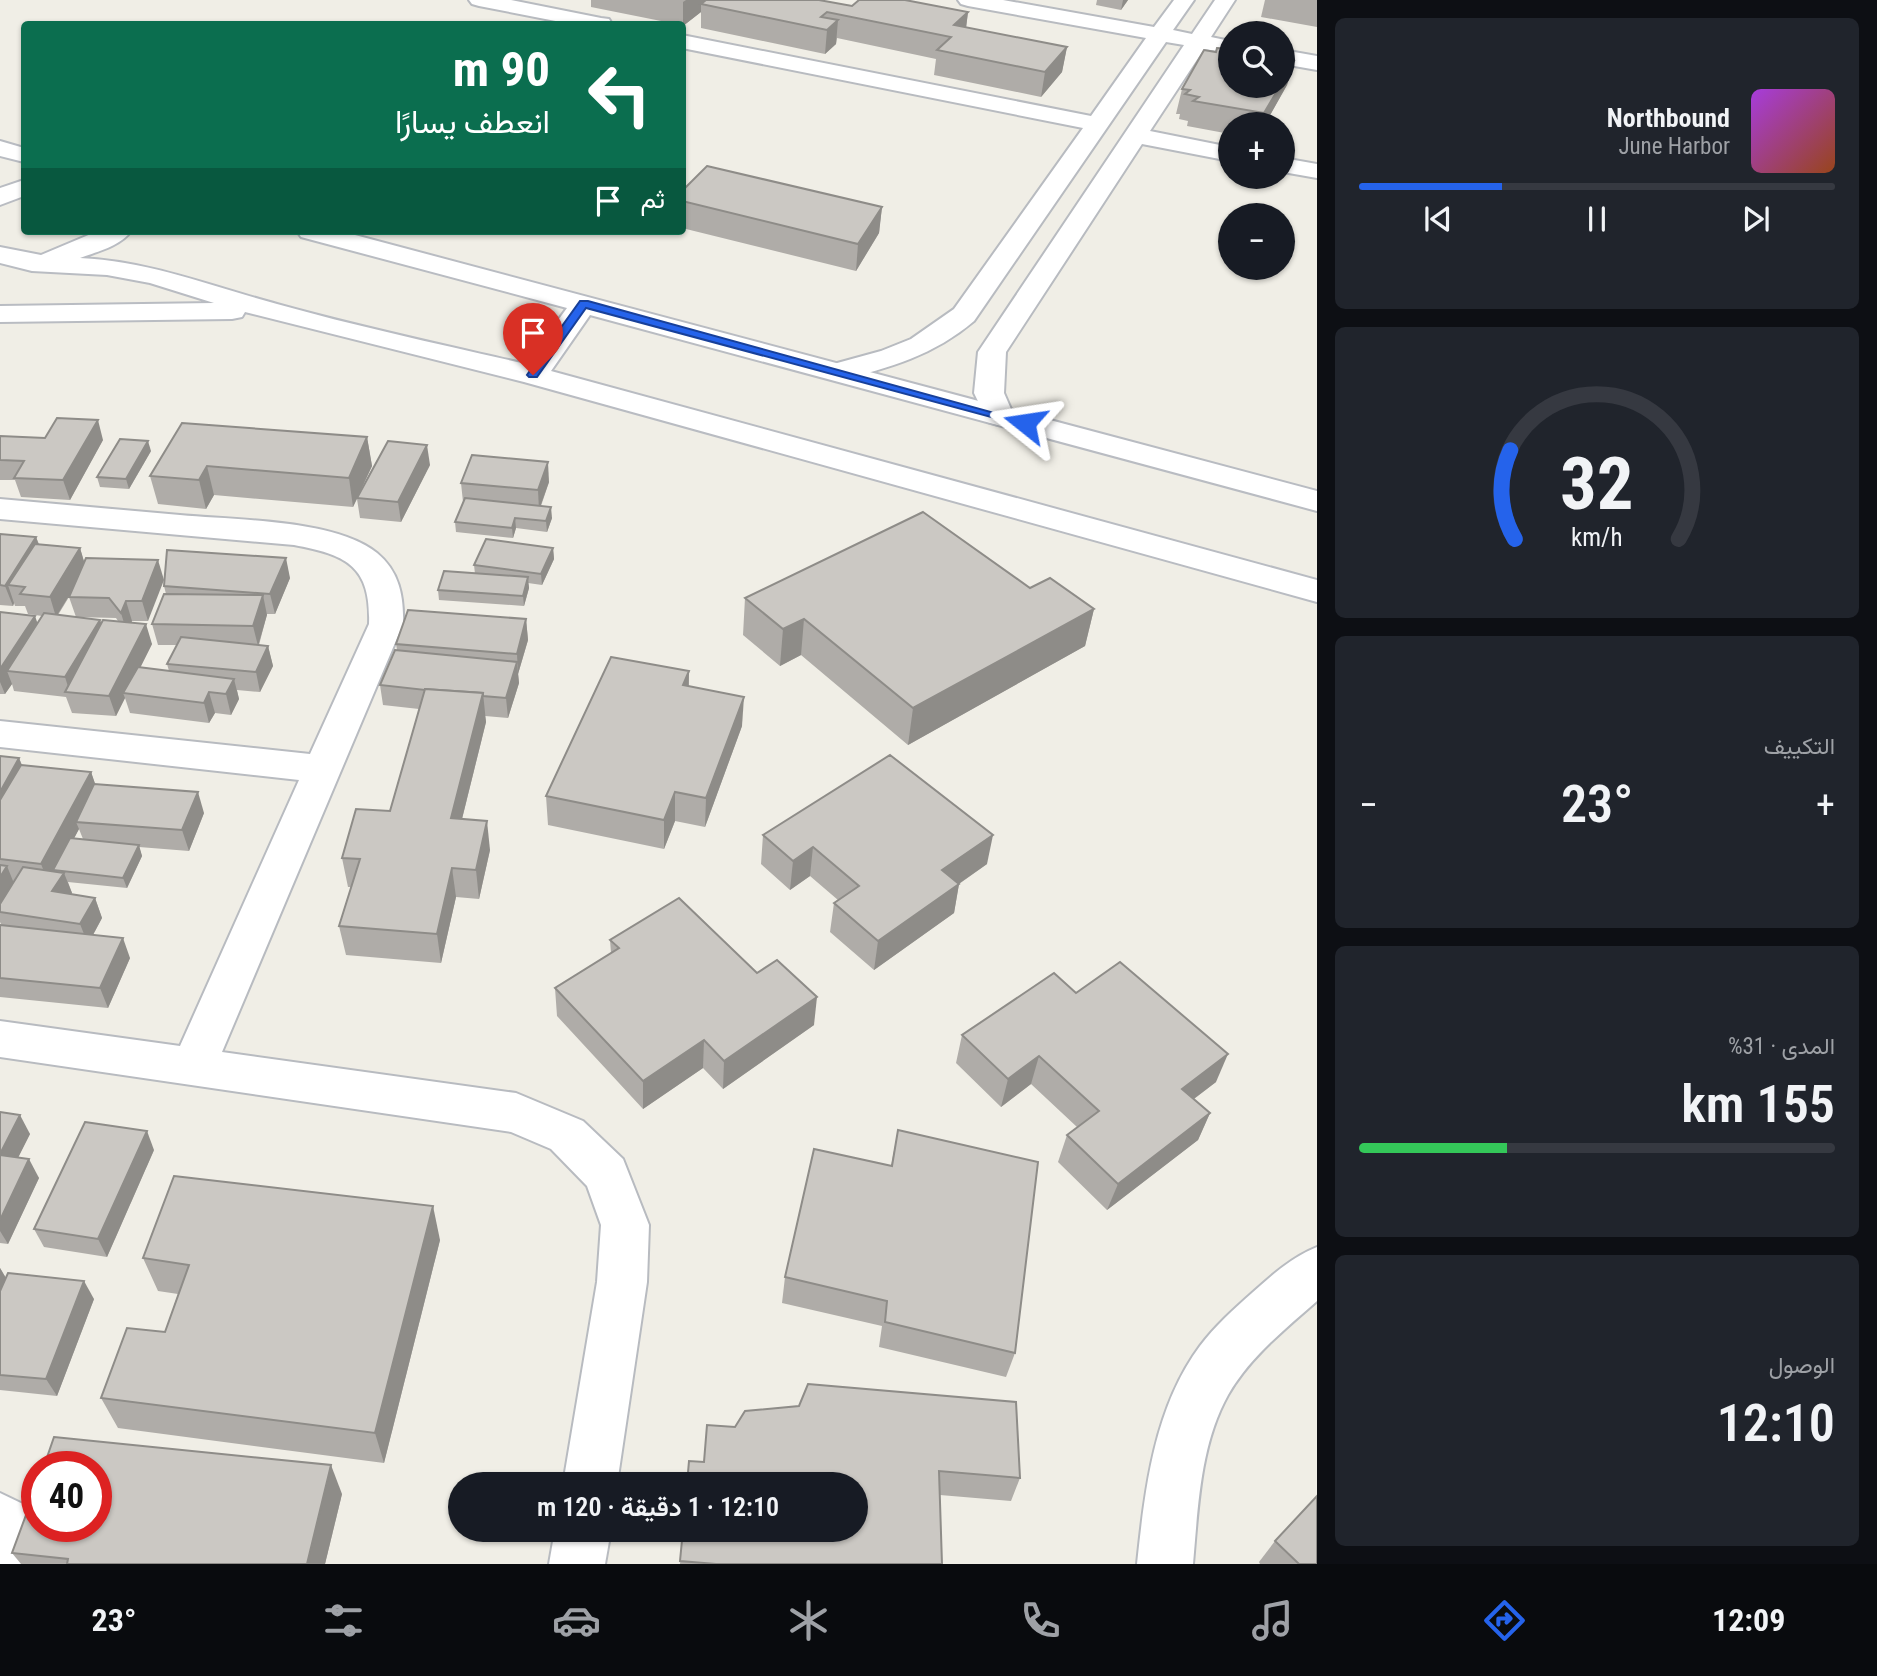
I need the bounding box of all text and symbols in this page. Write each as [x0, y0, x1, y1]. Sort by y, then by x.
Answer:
map controls [1218, 21, 1295, 280]
button: search [1218, 21, 1295, 98]
text: 90 m [453, 41, 550, 98]
icon: left [574, 49, 665, 140]
text: انعطف يسارًا [395, 103, 550, 141]
text: Northbound [1607, 103, 1730, 133]
button: + [1218, 112, 1295, 189]
text: June Harbor [1618, 133, 1730, 160]
icon: arrive [589, 182, 627, 220]
text: ثم [641, 184, 665, 214]
icon: previous [1419, 200, 1457, 238]
icon: pause [1578, 200, 1616, 238]
icon: next [1737, 200, 1775, 238]
button: − [1218, 203, 1295, 280]
pin [503, 303, 563, 375]
icon: arrive [514, 314, 552, 352]
position arrow [988, 386, 1062, 460]
text: 32 [1560, 441, 1634, 527]
text: km/h [1571, 523, 1623, 552]
text: التكييف [1764, 733, 1835, 760]
text: 23° [1561, 774, 1633, 835]
text: − [1359, 783, 1378, 827]
text: + [1816, 783, 1835, 827]
text: المدى · 31% [1728, 1033, 1835, 1060]
text: 155 km [1681, 1074, 1835, 1135]
text: الوصول [1769, 1352, 1835, 1379]
text: 12:10 [1717, 1393, 1835, 1454]
speed limit sign: 40 [21, 1451, 112, 1542]
text: 12:10 · 1 دقيقة · 120 m [537, 1492, 779, 1522]
icon: filters [319, 1596, 368, 1645]
icon: car [552, 1596, 601, 1645]
icon: climate [784, 1596, 833, 1645]
icon: phone [1016, 1596, 1065, 1645]
icon: music [1248, 1596, 1297, 1645]
icon: directions [1480, 1596, 1529, 1645]
text: 23° [92, 1601, 136, 1639]
text: 12:09 [1712, 1601, 1785, 1639]

